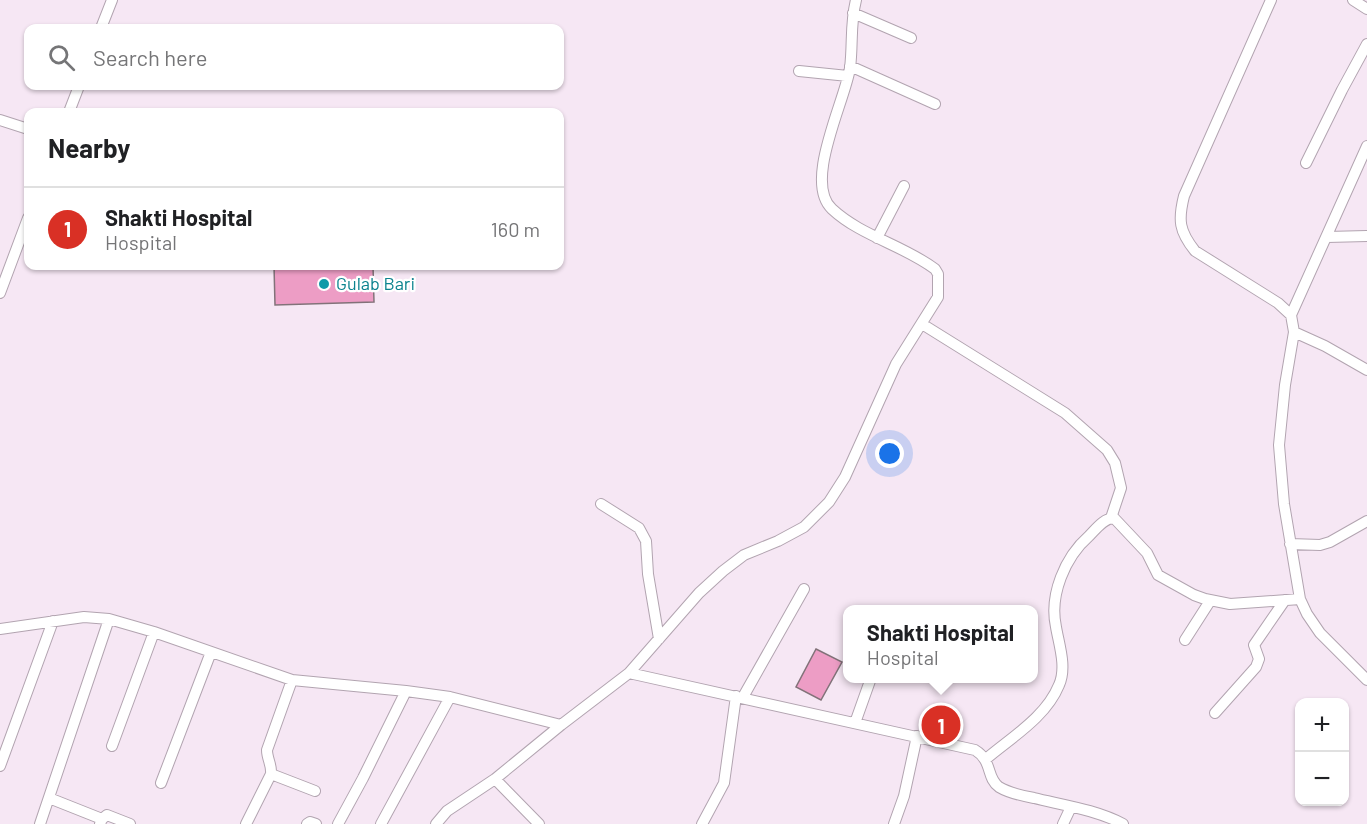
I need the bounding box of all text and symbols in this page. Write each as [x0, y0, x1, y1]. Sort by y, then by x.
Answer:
search box [24, 24, 564, 90]
icon: search [45, 41, 78, 74]
text: Search here [93, 44, 207, 70]
text: Nearby [48, 132, 130, 163]
text: Shakti Hospital [105, 204, 252, 230]
text: 1 [64, 217, 71, 241]
text: 160 m [491, 217, 540, 241]
text: Hospital [105, 230, 177, 254]
place label: Gulab Bari [336, 272, 415, 294]
marker: Gulab Bari [317, 277, 331, 291]
your location [875, 439, 904, 468]
popup [843, 605, 1038, 683]
text: Shakti Hospital [867, 619, 1014, 645]
text: Hospital [867, 645, 939, 669]
map controls [1295, 698, 1349, 806]
button: + [1295, 698, 1349, 752]
pin: 1 [922, 702, 960, 748]
button: − [1295, 752, 1349, 806]

